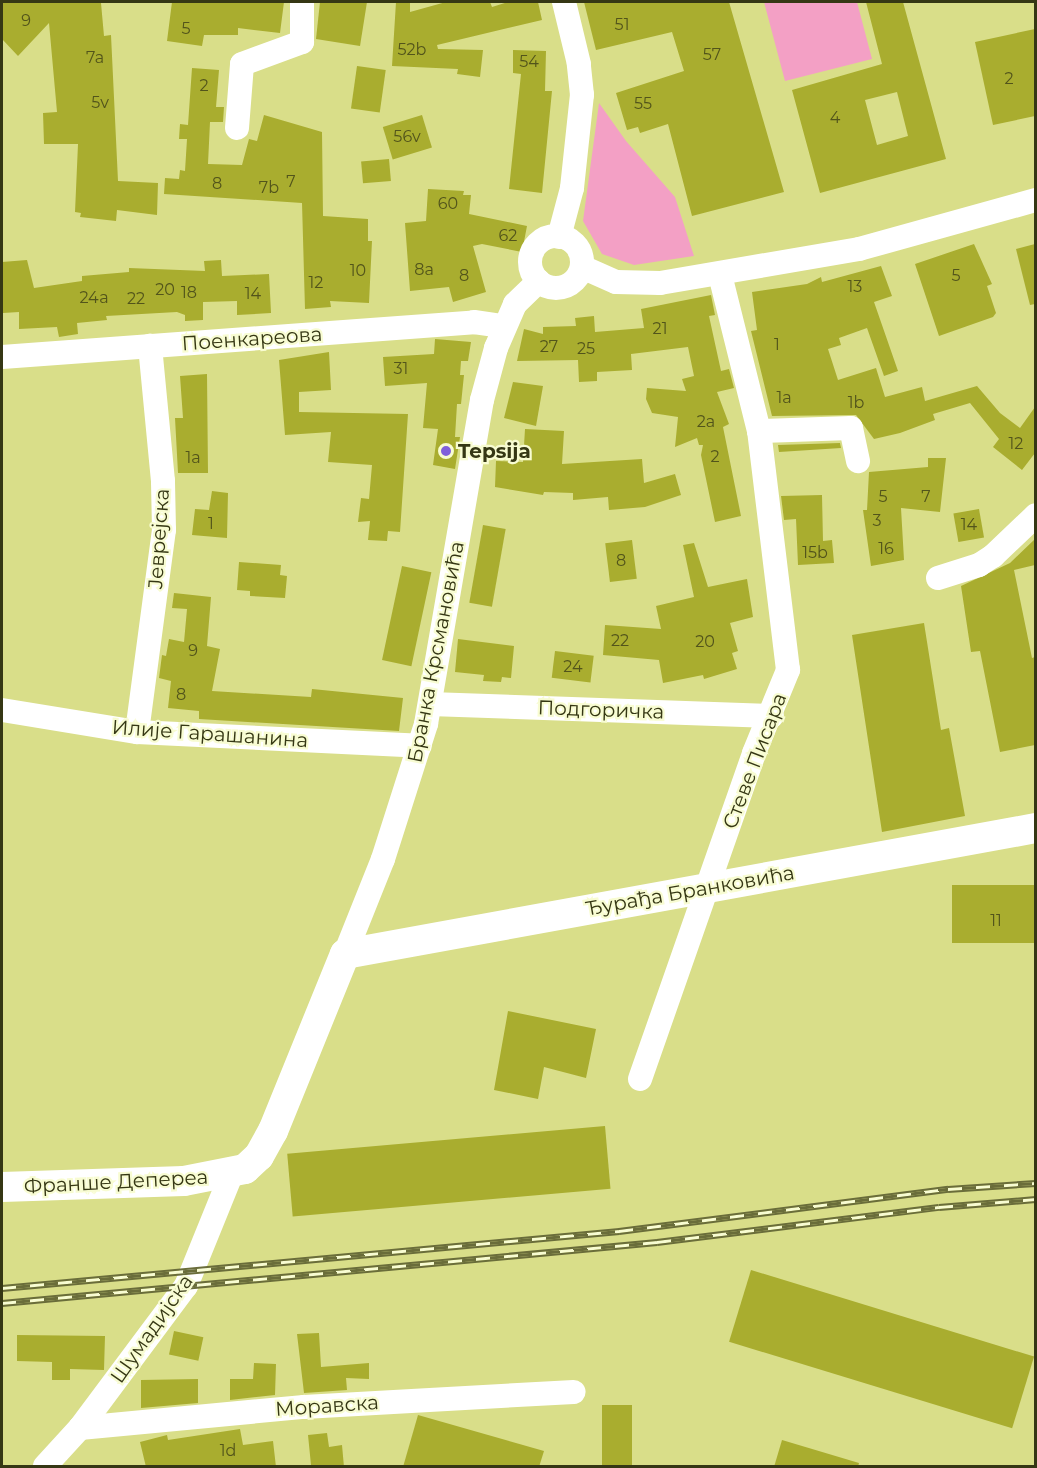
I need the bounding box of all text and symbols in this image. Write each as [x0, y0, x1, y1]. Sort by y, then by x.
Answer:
house number: 9 [21, 11, 31, 31]
house number: 51 [615, 15, 629, 35]
house number: 5 [181, 19, 191, 39]
house number: 52b [398, 40, 426, 60]
house number: 57 [703, 45, 721, 65]
house number: 7a [86, 48, 104, 68]
house number: 54 [519, 52, 539, 72]
house number: 2 [1004, 69, 1014, 89]
house number: 2 [199, 76, 209, 96]
house number: 5v [91, 93, 109, 113]
house number: 55 [634, 94, 652, 114]
house number: 4 [830, 108, 840, 128]
house number: 56v [393, 127, 421, 147]
house number: 7 [286, 172, 296, 192]
house number: 8 [212, 174, 222, 194]
house number: 7b [259, 178, 279, 198]
house number: 60 [438, 194, 458, 214]
house number: 62 [499, 226, 517, 246]
house number: 8a [414, 260, 434, 280]
house number: 10 [350, 261, 366, 281]
house number: 8 [459, 266, 469, 286]
house number: 5 [951, 266, 961, 286]
house number: 12 [309, 273, 323, 293]
house number: 13 [848, 277, 862, 297]
house number: 20 [155, 280, 175, 300]
house number: 18 [181, 283, 197, 303]
house number: 14 [245, 284, 261, 304]
house number: 24a [79, 288, 109, 308]
house number: 22 [127, 289, 145, 309]
house number: 21 [653, 319, 667, 339]
street label: Поенкареова [181, 322, 323, 356]
house number: 1 [774, 335, 780, 355]
house number: 27 [540, 337, 558, 357]
house number: 25 [577, 339, 595, 359]
house number: 31 [394, 359, 408, 379]
house number: 1a [776, 388, 792, 408]
house number: 1b [848, 393, 864, 413]
house number: 2a [697, 412, 715, 432]
house number: 12 [1009, 434, 1023, 454]
place label: Tepsija [458, 439, 531, 463]
marker: Tepsija [439, 444, 453, 458]
house number: 2 [710, 447, 720, 467]
house number: 1a [185, 448, 201, 468]
house number: 5 [878, 487, 888, 507]
house number: 7 [921, 487, 931, 507]
street label: Јеврејска [144, 488, 174, 590]
house number: 3 [872, 511, 882, 531]
house number: 1 [208, 514, 214, 534]
house number: 14 [961, 515, 977, 535]
street label: Бранка Крсмановића [403, 539, 469, 765]
house number: 16 [878, 539, 894, 559]
house number: 15b [802, 543, 828, 563]
house number: 8 [616, 551, 626, 571]
house number: 22 [611, 631, 629, 651]
house number: 20 [695, 632, 715, 652]
house number: 9 [188, 641, 198, 661]
house number: 24 [563, 657, 583, 677]
house number: 8 [176, 685, 186, 705]
street label: Стеве Писара [718, 690, 792, 832]
street label: Подгоричка [537, 696, 665, 724]
street label: Илије Гарашанина [111, 715, 309, 753]
street label: Ђурађа Бранковића [584, 861, 796, 921]
house number: 11 [990, 911, 1002, 931]
street label: Франше Депереа [23, 1165, 209, 1199]
street label: Шумадијска [106, 1270, 198, 1388]
street label: Моравска [274, 1390, 380, 1422]
house number: 1d [220, 1441, 236, 1461]

